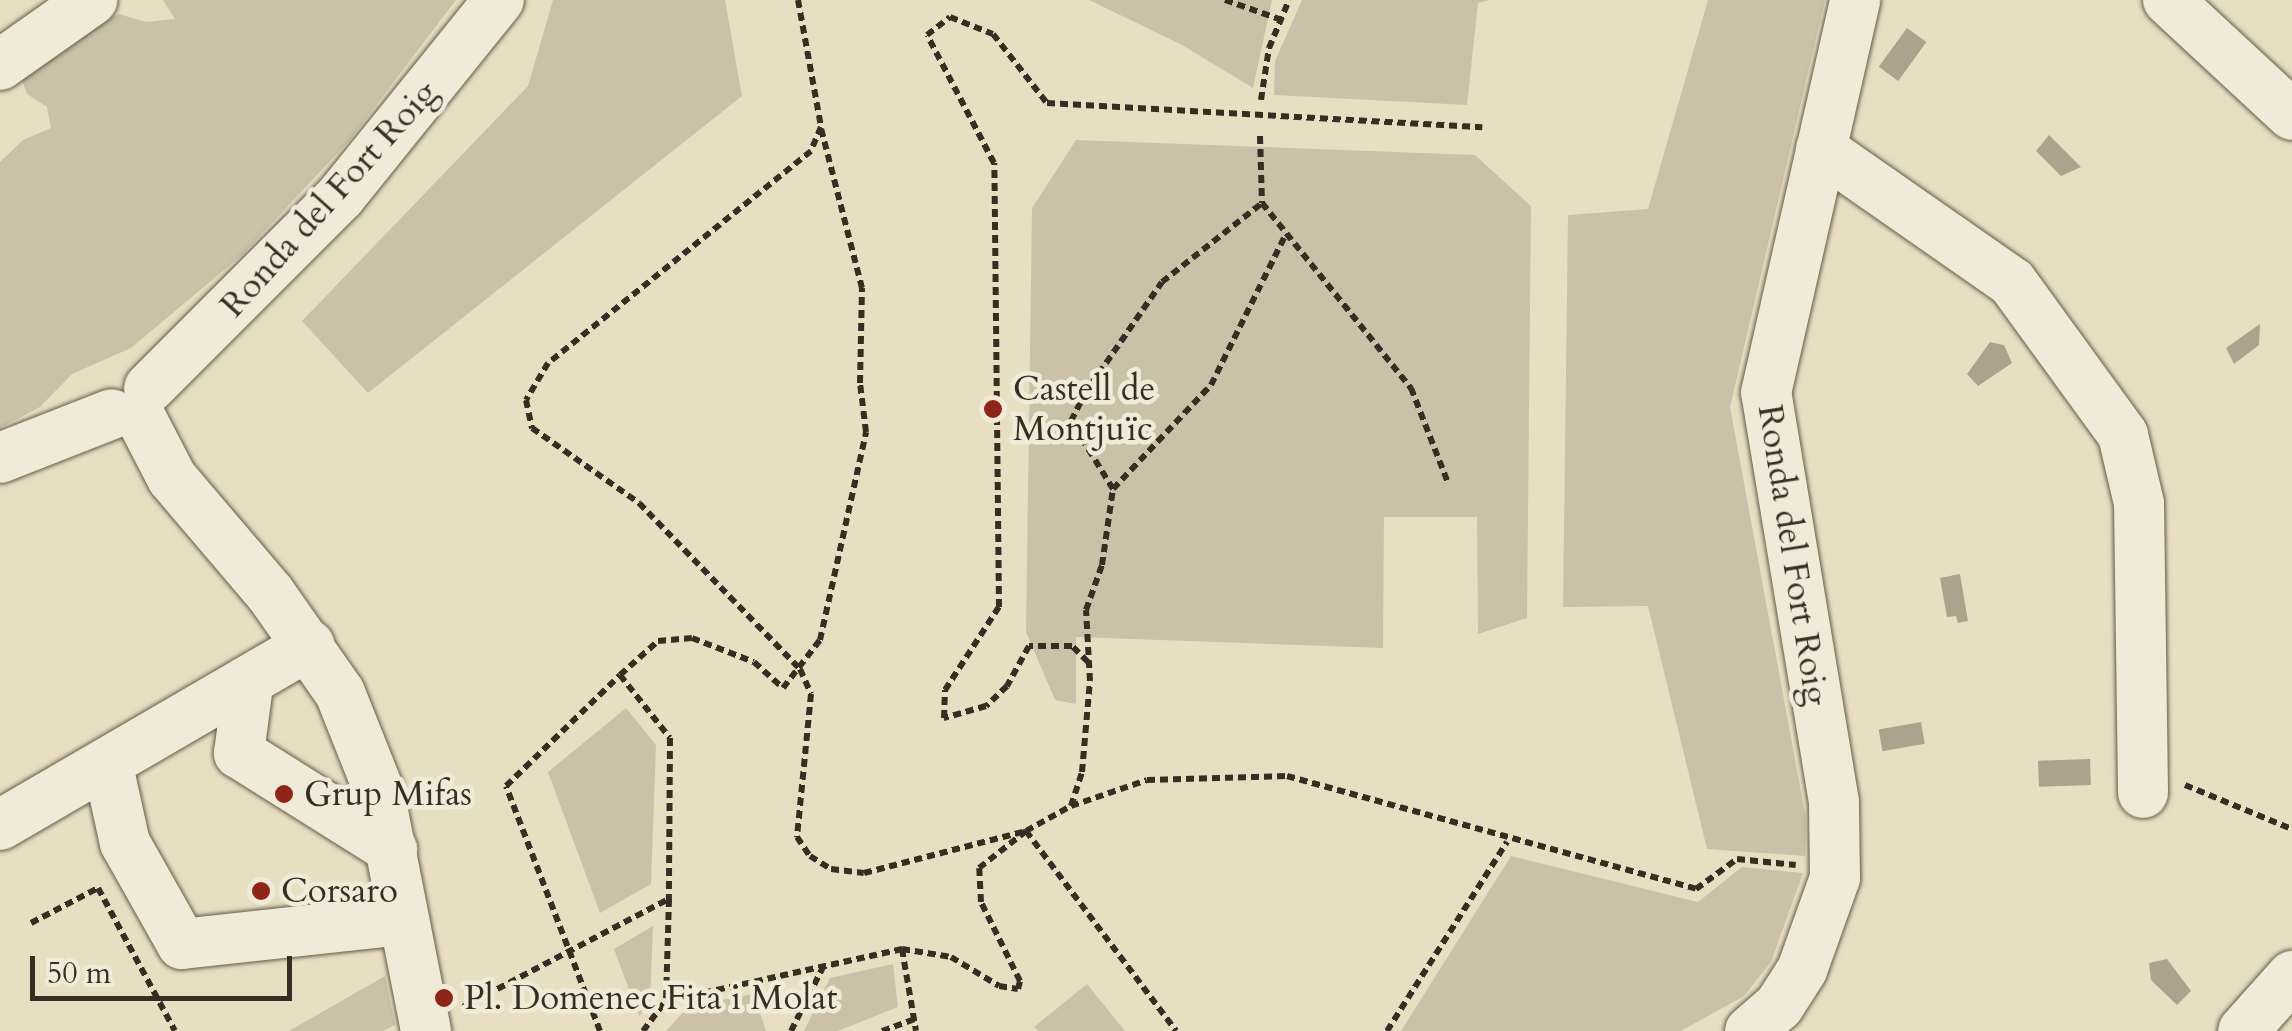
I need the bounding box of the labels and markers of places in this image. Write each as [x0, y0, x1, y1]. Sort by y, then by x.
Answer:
place label: Castell de Montjuïc [1013, 368, 1155, 450]
marker: Castell de Montjuïc [982, 398, 1004, 420]
place label: Grup Mifas [304, 773, 472, 815]
marker: Grup Mifas [273, 783, 295, 805]
place label: Corsaro [281, 870, 398, 912]
marker: Corsaro [250, 880, 272, 902]
place label: Pl. Domenec Fita i Molat [464, 977, 837, 1019]
marker: Pl. Domenec Fita i Molat [433, 987, 455, 1009]

